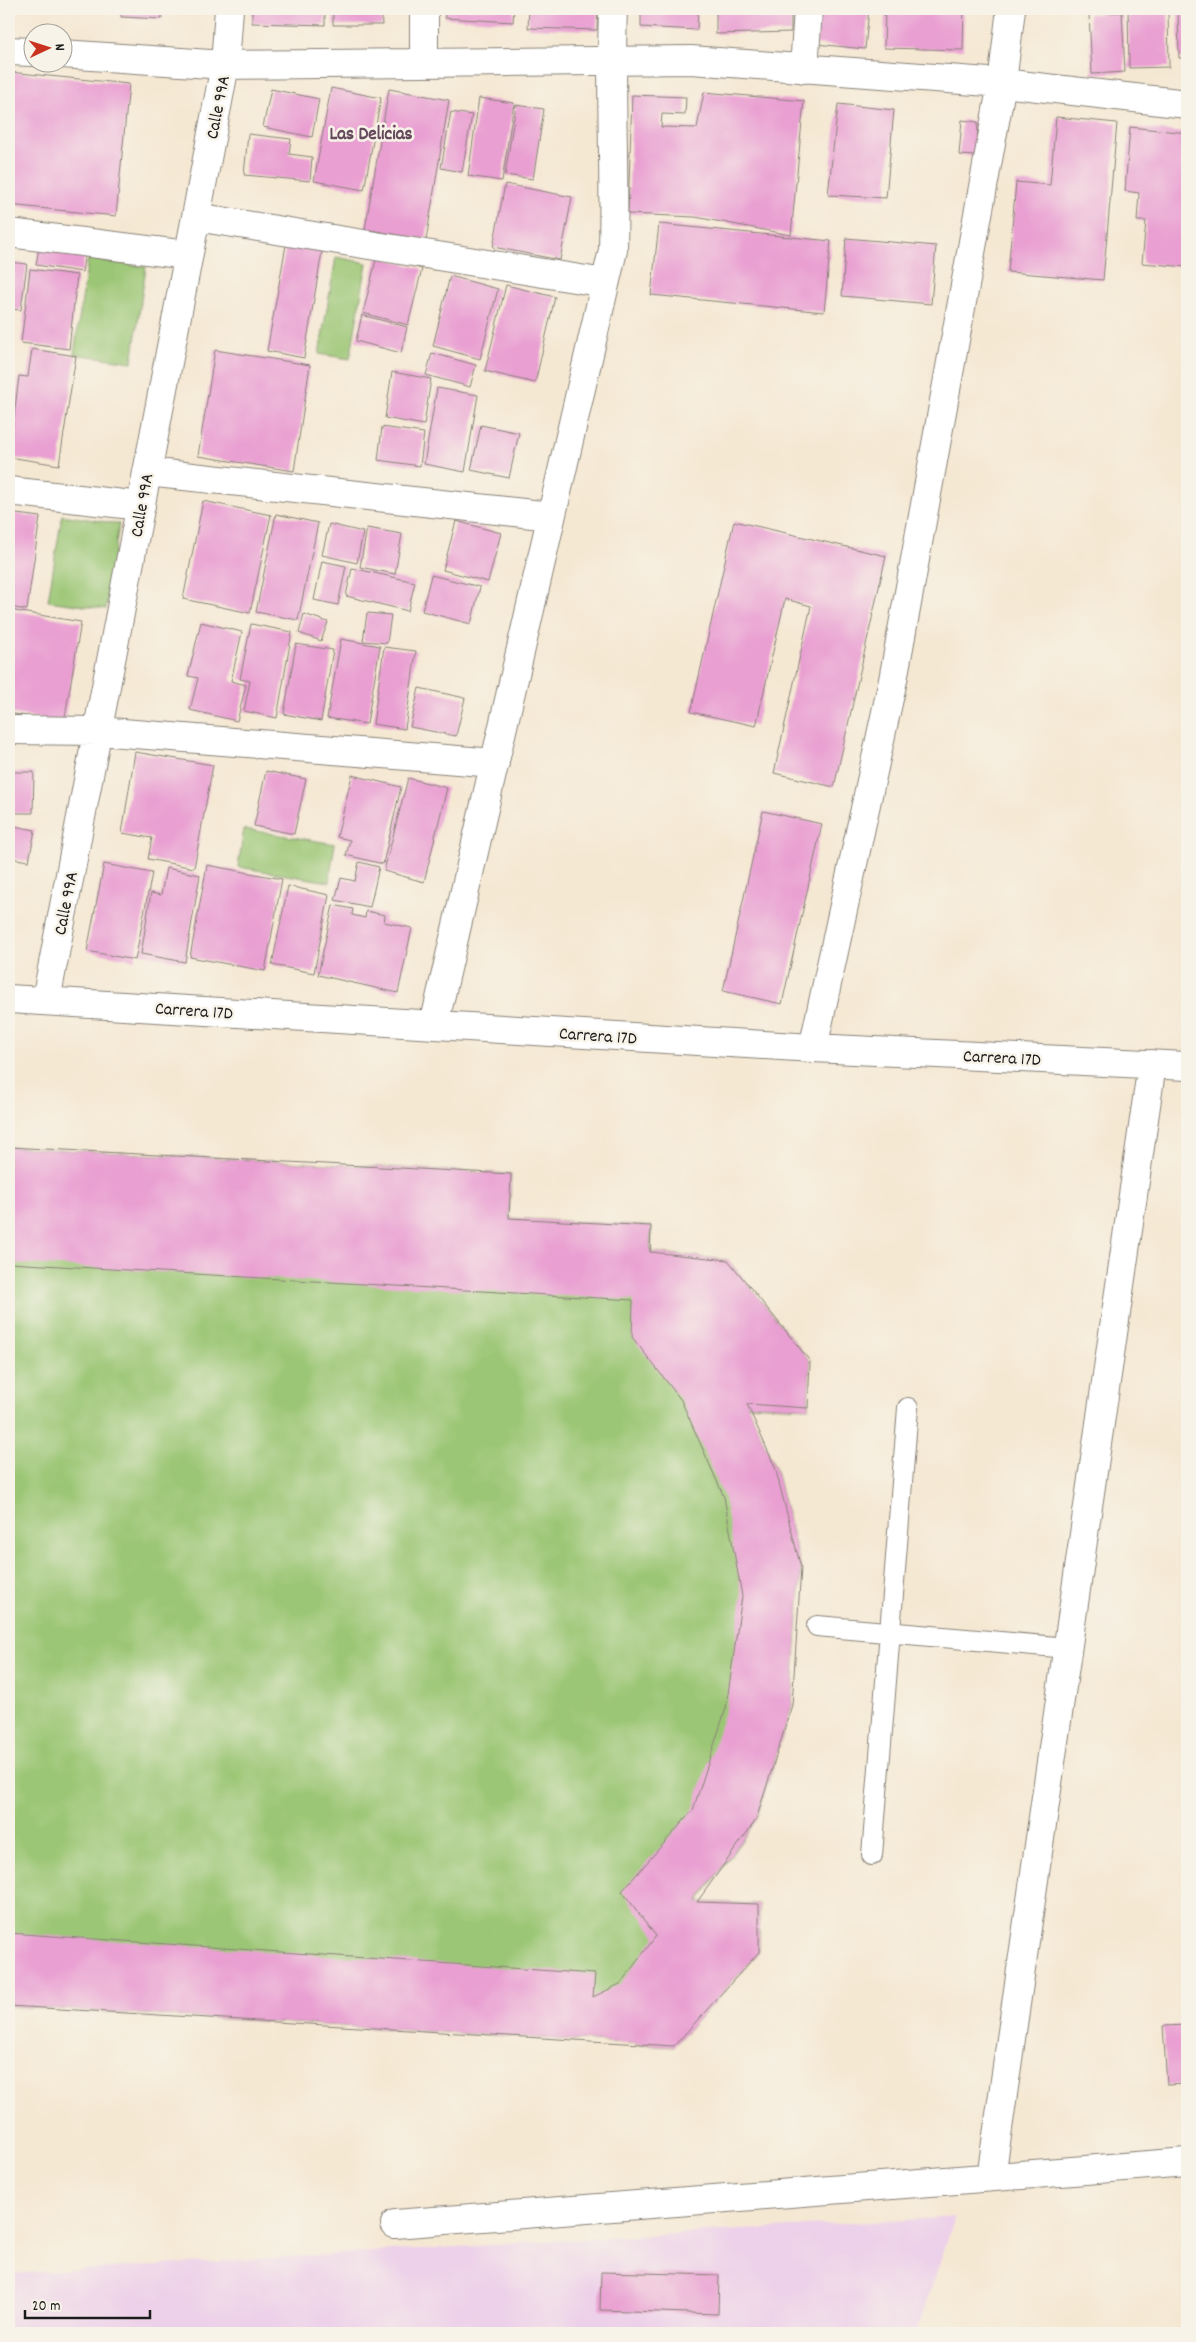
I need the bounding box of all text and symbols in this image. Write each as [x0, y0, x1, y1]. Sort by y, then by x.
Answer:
north arrow [22, 22, 72, 72]
text: N [49, 43, 69, 51]
street label: Calle 99A [201, 73, 238, 141]
district label: Las Delicias [329, 122, 413, 149]
street label: Calle 99A [126, 471, 161, 539]
street label: Calle 99A [49, 869, 86, 937]
street label: Carrera 17D [154, 997, 234, 1028]
street label: Carrera 17D [558, 1022, 638, 1053]
street label: Carrera 17D [962, 1045, 1041, 1074]
scale bar [25, 2287, 150, 2319]
text: 20 m [32, 2296, 60, 2318]

